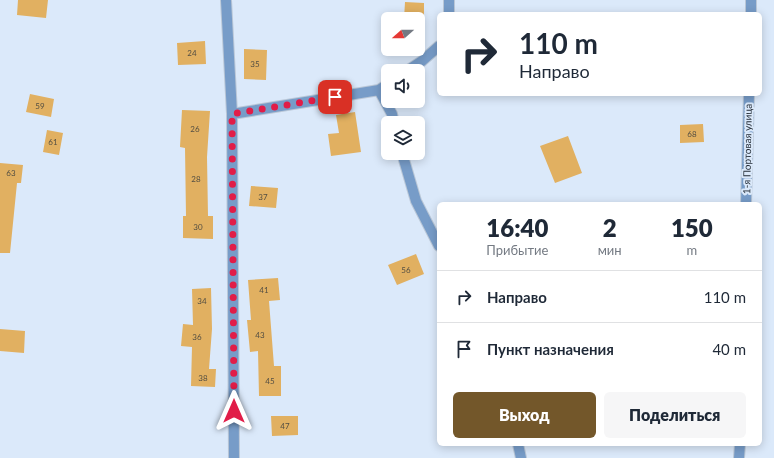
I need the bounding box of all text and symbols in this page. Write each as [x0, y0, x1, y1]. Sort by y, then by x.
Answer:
north arrow [381, 12, 425, 56]
map controls [381, 12, 425, 160]
text: 110 m [519, 26, 598, 60]
icon: right [453, 28, 505, 80]
house number: 24 [187, 48, 197, 58]
house number: 35 [250, 59, 260, 69]
text: Направо [519, 60, 590, 82]
button: sound [381, 64, 425, 108]
pin [318, 80, 352, 114]
icon: arrive [324, 86, 346, 108]
house number: 59 [35, 101, 45, 111]
street label: 1-я Портовая улица [740, 104, 754, 194]
button: layers [381, 116, 425, 160]
house number: 26 [190, 124, 200, 134]
house number: 68 [687, 129, 697, 139]
house number: 61 [48, 137, 58, 147]
house number: 63 [6, 168, 16, 178]
house number: 28 [191, 174, 201, 184]
house number: 37 [258, 192, 268, 202]
text: 16:40 [486, 213, 548, 242]
text: 2 [603, 213, 617, 242]
text: 150 [671, 213, 713, 242]
house number: 30 [193, 222, 203, 232]
text: Прибытие [486, 242, 548, 258]
text: мин [598, 242, 622, 258]
text: m [686, 242, 697, 258]
house number: 56 [401, 265, 411, 275]
house number: 41 [259, 285, 269, 295]
icon: right [453, 286, 475, 308]
text: Направо [487, 288, 547, 306]
text: 110 m [704, 288, 746, 306]
house number: 34 [197, 296, 207, 306]
house number: 43 [255, 330, 265, 340]
house number: 36 [192, 332, 202, 342]
icon: arrive [453, 338, 475, 360]
text: Пункт назначения [487, 340, 614, 358]
text: 40 m [712, 340, 746, 358]
house number: 38 [198, 373, 208, 383]
house number: 45 [265, 376, 275, 386]
position arrow [213, 390, 255, 432]
button: Выход [453, 392, 596, 438]
button: Поделиться [604, 392, 746, 438]
house number: 47 [280, 421, 290, 431]

